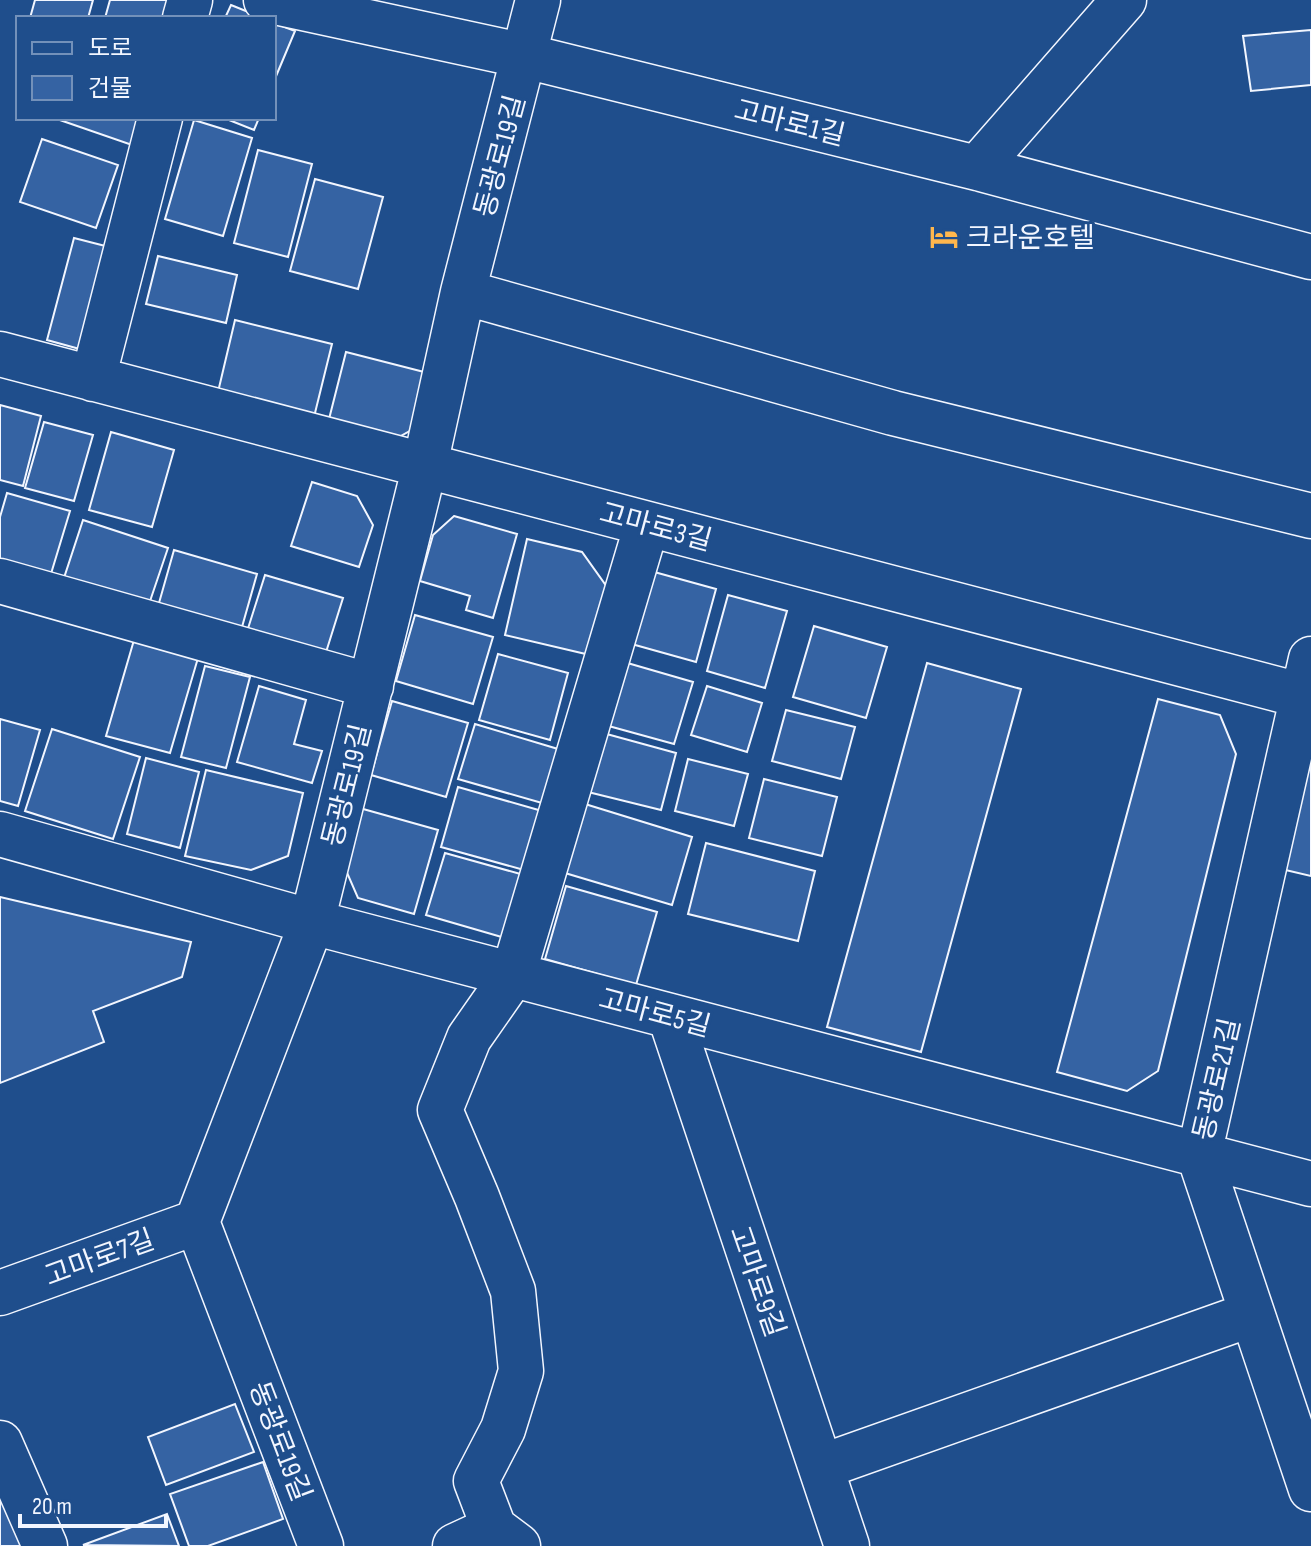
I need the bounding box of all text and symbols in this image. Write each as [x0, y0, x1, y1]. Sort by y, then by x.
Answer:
legend [16, 16, 276, 120]
text: 도로 [88, 34, 132, 63]
text: 건물 [88, 74, 132, 103]
street label: 동광로19길 [468, 92, 533, 221]
street label: 고마로1길 [731, 94, 848, 153]
hotel icon: 크라운호텔 [929, 222, 959, 252]
place label: 크라운호텔 [966, 222, 1095, 255]
street label: 고마로3길 [596, 497, 715, 558]
street label: 동광로19길 [316, 721, 379, 850]
street label: 고마로5길 [595, 983, 714, 1044]
street label: 동광로21길 [1187, 1015, 1248, 1144]
street label: 고마로9길 [722, 1222, 791, 1341]
street label: 고마로7길 [40, 1223, 159, 1293]
street label: 동광로19길 [242, 1377, 317, 1506]
scale bar [20, 1478, 166, 1528]
text: 20 m [32, 1492, 72, 1521]

